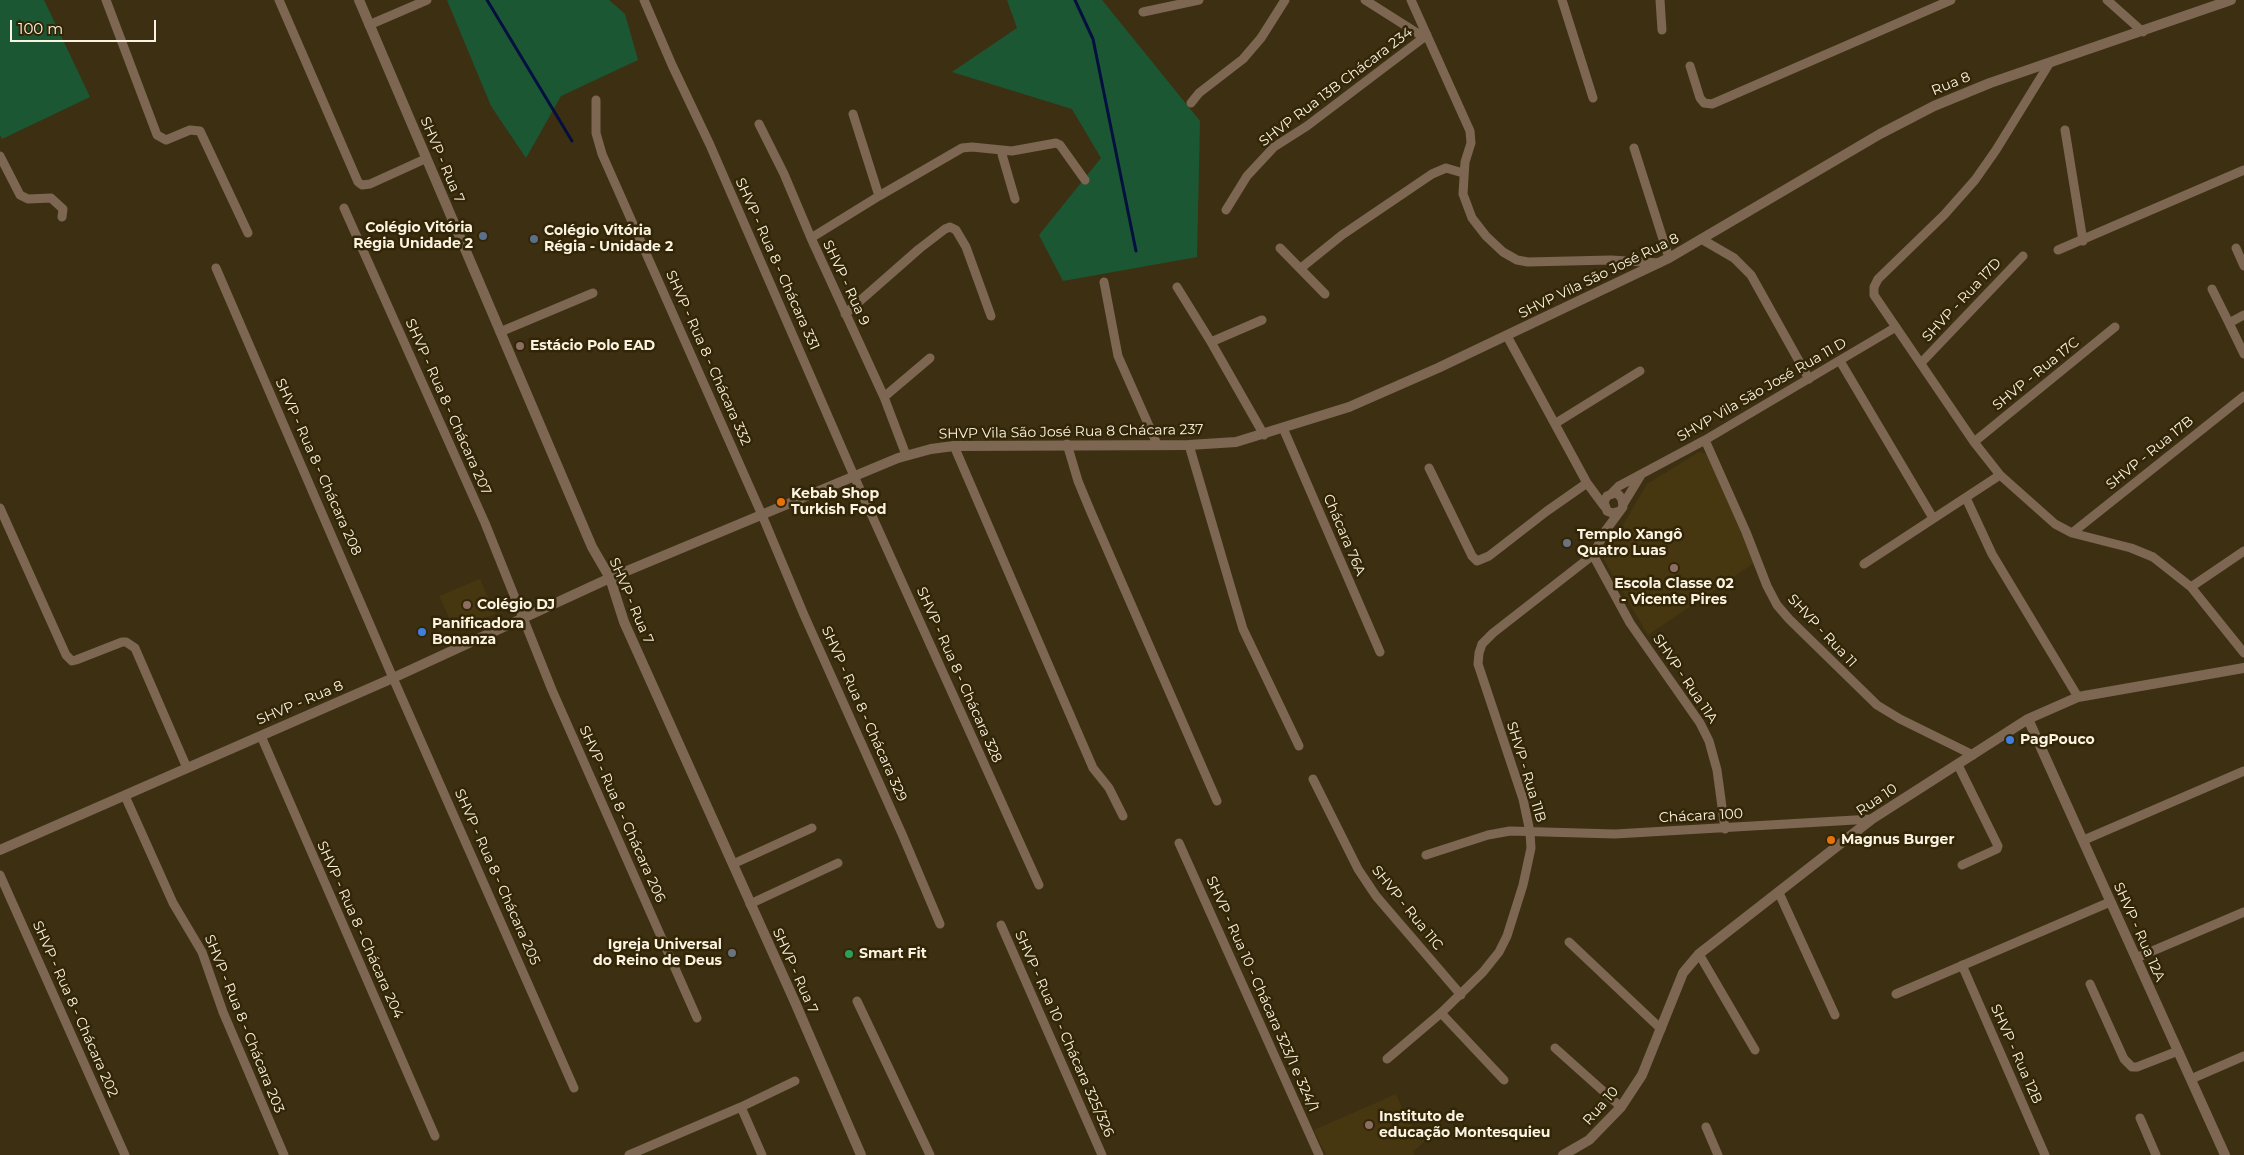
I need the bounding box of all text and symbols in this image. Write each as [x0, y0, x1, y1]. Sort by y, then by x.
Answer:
scale bar [12, 10, 159, 42]
text: 100 m [18, 19, 63, 38]
street label: SHVP Rua 13B Chácara 234 [1256, 24, 1416, 150]
street label: Rua 8 [1929, 69, 1973, 99]
street label: SHVP - Rua 7 [416, 114, 468, 206]
street label: SHVP - Rua 8 - Chácara 331 [731, 175, 823, 353]
place label: Colégio Vitória Régia Unidade 2 [353, 220, 473, 252]
place label: Colégio Vitória Régia - Unidade 2 [544, 223, 673, 256]
marker: Colégio Vitória Régia Unidade 2 [477, 230, 489, 242]
street label: SHVP Vila São José Rua 8 [1516, 230, 1682, 322]
marker: Colégio Vitória Régia - Unidade 2 [528, 233, 540, 245]
street label: SHVP - Rua 9 [819, 238, 873, 328]
street label: SHVP - Rua 17D [1919, 255, 2005, 345]
street label: SHVP - Rua 8 - Chácara 332 [662, 268, 754, 448]
street label: SHVP - Rua 8 - Chácara 207 [401, 316, 495, 498]
street label: SHVP Vila São José Rua 11 D [1674, 334, 1850, 446]
street label: SHVP - Rua 17C [1989, 334, 2083, 414]
place label: Estácio Polo EAD [530, 338, 655, 354]
marker: Estácio Polo EAD [514, 340, 526, 352]
street label: SHVP - Rua 8 - Chácara 208 [271, 376, 365, 558]
street label: SHVP - Rua 17B [2103, 413, 2197, 493]
street label: SHVP Vila São José Rua 8 Chácara 237 [938, 421, 1204, 443]
place label: Kebab Shop Turkish Food [791, 486, 886, 518]
street label: Chácara 76A [1319, 491, 1369, 579]
marker: Kebab Shop Turkish Food [775, 496, 787, 508]
place label: Templo Xangô Quatro Luas [1577, 527, 1682, 560]
marker: Templo Xangô Quatro Luas [1561, 537, 1573, 549]
street label: SHVP - Rua 7 [605, 555, 657, 647]
marker: Escola Classe 02 - Vicente Pires [1668, 562, 1680, 574]
place label: Escola Classe 02 - Vicente Pires [1614, 576, 1734, 608]
street label: SHVP - Rua 8 - Chácara 328 [913, 585, 1005, 765]
street label: SHVP - Rua 11 [1784, 591, 1860, 671]
place label: Colégio DJ [477, 597, 555, 613]
marker: Colégio DJ [461, 599, 473, 611]
place label: Panificadora Bonanza [432, 616, 524, 648]
street label: SHVP - Rua 8 - Chácara 329 [818, 624, 910, 804]
marker: Panificadora Bonanza [416, 626, 428, 638]
street label: SHVP - Rua 11A [1649, 631, 1721, 727]
street label: SHVP - Rua 8 [254, 677, 346, 729]
street label: SHVP - Rua 11B [1503, 720, 1549, 824]
street label: SHVP - Rua 8 - Chácara 206 [575, 723, 669, 905]
place label: PagPouco [2020, 732, 2095, 748]
marker: PagPouco [2004, 734, 2016, 746]
street label: Rua 10 [1853, 780, 1901, 820]
street label: SHVP - Rua 8 - Chácara 205 [450, 786, 544, 968]
street label: Chácara 100 [1658, 805, 1744, 827]
place label: Magnus Burger [1841, 832, 1954, 848]
marker: Magnus Burger [1825, 834, 1837, 846]
street label: SHVP - Rua 8 - Chácara 204 [313, 839, 407, 1021]
street label: SHVP - Rua 11C [1368, 862, 1446, 954]
street label: SHVP - Rua 10 - Chácara 323/1 e 324/1 [1202, 874, 1322, 1114]
street label: SHVP - Rua 12A [2110, 880, 2168, 984]
street label: SHVP - Rua 8 - Chácara 202 [28, 918, 122, 1100]
street label: SHVP - Rua 7 [769, 926, 821, 1016]
street label: SHVP - Rua 10 - Chácara 325/326 [1011, 928, 1117, 1140]
street label: SHVP - Rua 8 - Chácara 203 [200, 932, 288, 1116]
place label: Igreja Universal do Reino de Deus [593, 937, 722, 970]
place label: Smart Fit [859, 946, 927, 962]
marker: Igreja Universal do Reino de Deus [726, 947, 738, 959]
marker: Smart Fit [843, 948, 855, 960]
street label: SHVP - Rua 12B [1987, 1002, 2045, 1106]
street label: Rua 10 [1580, 1083, 1622, 1129]
place label: Instituto de educação Montesquieu [1379, 1109, 1550, 1142]
marker: Instituto de educação Montesquieu [1363, 1119, 1375, 1131]

